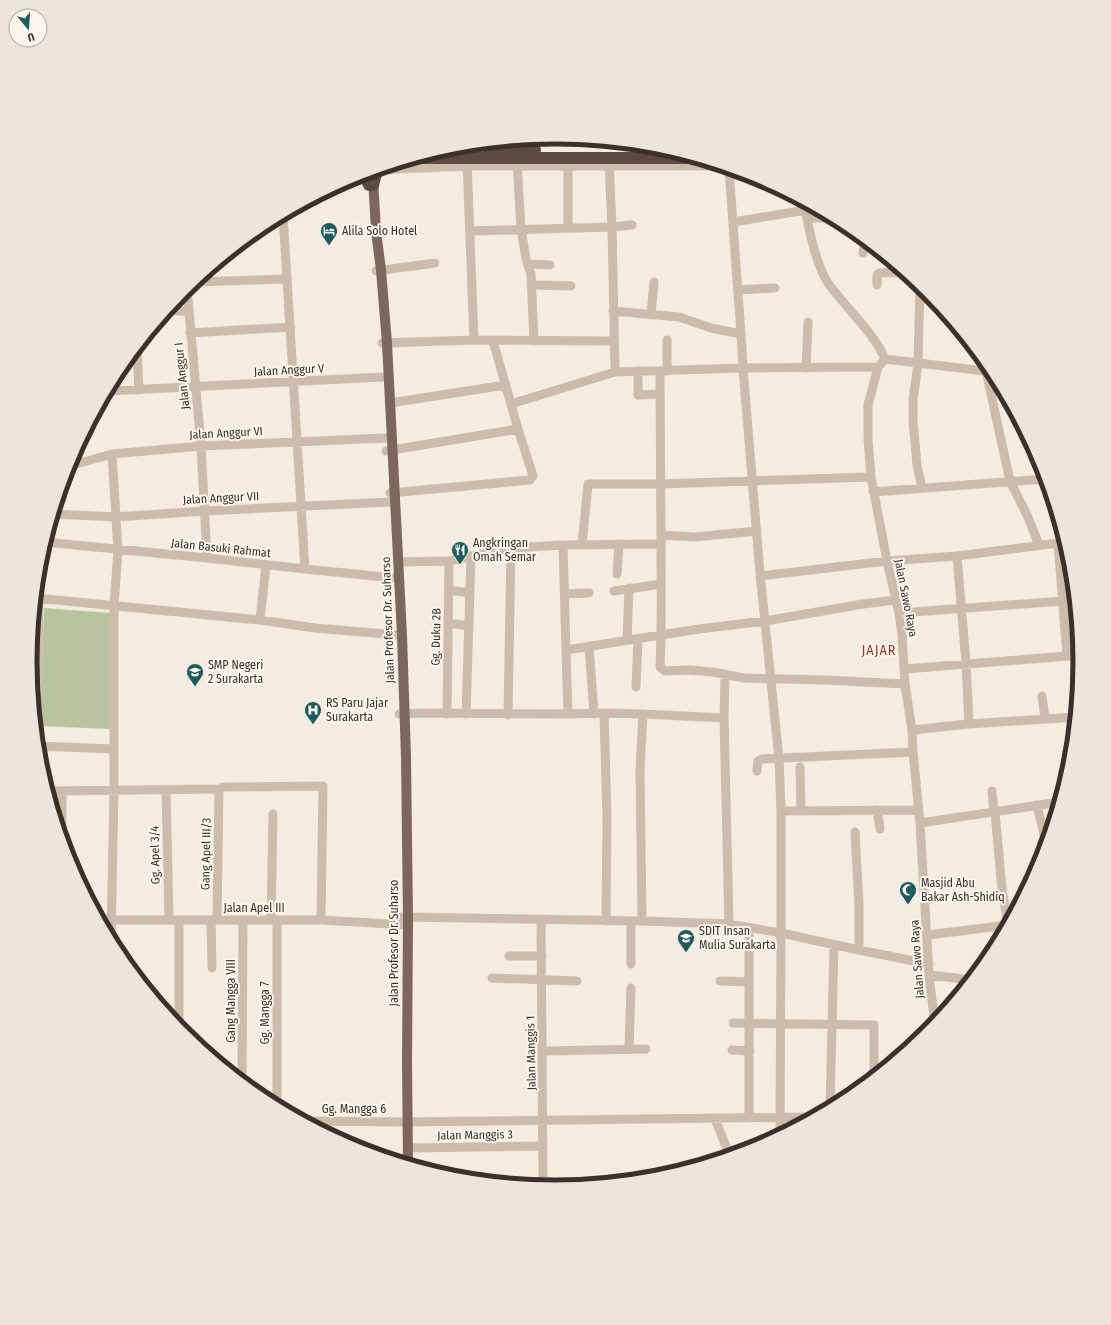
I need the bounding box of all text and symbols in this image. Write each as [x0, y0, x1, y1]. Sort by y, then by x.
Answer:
north arrow [8, 8, 48, 48]
text: U [26, 30, 36, 44]
hotel icon: Alila Solo Hotel [319, 221, 339, 246]
place label: Alila Solo Hotel [342, 224, 417, 238]
street label: Jalan Anggur I [172, 342, 192, 410]
street label: Jalan Anggur V [254, 361, 325, 379]
street label: Jalan Anggur VI [189, 424, 263, 442]
street label: Jalan Anggur VII [182, 489, 260, 507]
street label: Jalan Basuki Rahmat [171, 536, 272, 560]
place label: Angkringan Omah Semar [473, 536, 537, 564]
restaurant icon: Angkringan Omah Semar [450, 540, 470, 565]
street label: Jalan Profesor Dr. Suharso [379, 556, 397, 684]
street label: Jalan Sawo Raya [892, 558, 920, 638]
street label: Gg. Duku 2B [428, 608, 444, 666]
district label: JAJAR [861, 642, 897, 659]
place label: SMP Negeri 2 Surakarta [208, 658, 263, 686]
school or university icon: SMP Negeri 2 Surakarta [185, 662, 205, 687]
place label: RS Paru Jajar Surakarta [326, 696, 389, 724]
hospital icon: RS Paru Jajar Surakarta [303, 700, 323, 725]
street label: Gang Apel III/3 [198, 818, 214, 890]
street label: Gg. Apel 3/4 [147, 825, 163, 884]
place label: Masjid Abu Bakar Ash-Shidiq [921, 876, 1005, 904]
street label: Jalan Profesor Dr. Suharso [387, 880, 401, 1006]
mosque icon: Masjid Abu Bakar Ash-Shidiq [898, 880, 918, 905]
street label: Jalan Apel III [223, 901, 285, 915]
street label: Jalan Sawo Raya [907, 919, 927, 999]
place label: SDIT Insan Mulia Surakarta [699, 924, 776, 952]
school or university icon: SDIT Insan Mulia Surakarta [676, 928, 696, 953]
street label: Gang Mangga VIII [224, 959, 238, 1043]
street label: Gg. Mangga 7 [258, 981, 272, 1045]
street label: Jalan Manggis 1 [523, 1015, 539, 1091]
street label: Gg. Mangga 6 [322, 1102, 386, 1116]
street label: Jalan Manggis 3 [437, 1127, 513, 1143]

